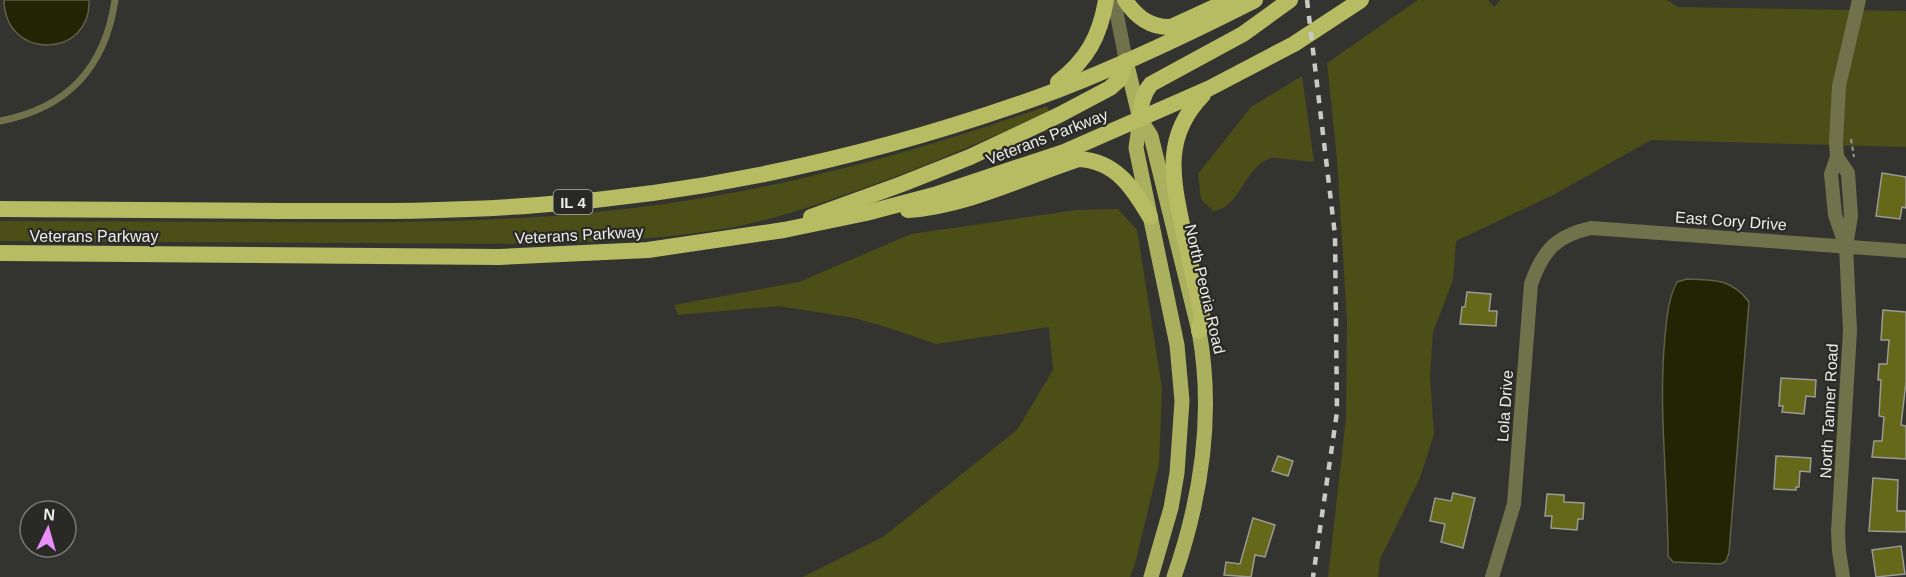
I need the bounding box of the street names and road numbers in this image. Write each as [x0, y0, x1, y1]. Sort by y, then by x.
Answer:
street label: Veterans Parkway [984, 106, 1110, 168]
road number: IL 4 [554, 190, 592, 214]
street label: East Cory Drive [1675, 209, 1788, 233]
street label: Veterans Parkway [514, 223, 644, 247]
street label: North Peoria Road [1182, 223, 1228, 355]
street label: Veterans Parkway [30, 228, 158, 245]
street label: North Tanner Road [1817, 343, 1841, 479]
street label: Lola Drive [1494, 369, 1516, 443]

